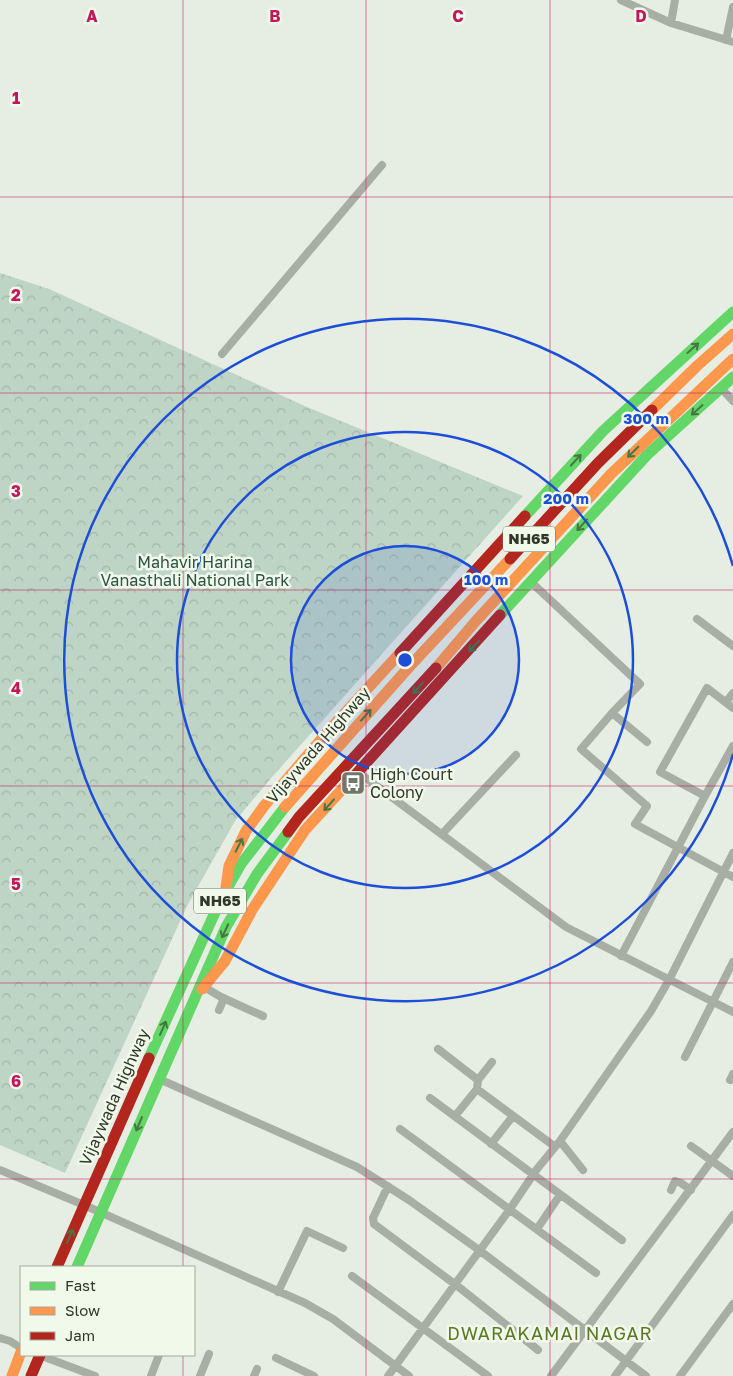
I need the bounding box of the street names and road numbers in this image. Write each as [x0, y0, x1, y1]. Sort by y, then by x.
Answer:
road number: NH65 [503, 526, 555, 552]
street label: Vijaywada Highway [262, 683, 374, 807]
road number: NH65 [194, 888, 246, 914]
street label: Vijaywada Highway [75, 1025, 153, 1169]

